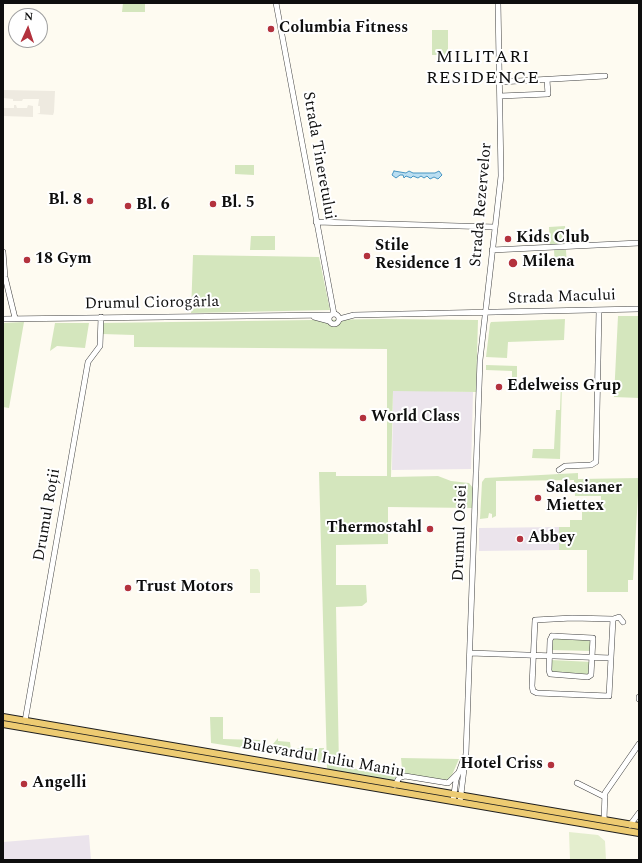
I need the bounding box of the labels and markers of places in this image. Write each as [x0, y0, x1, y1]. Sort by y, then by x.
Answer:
place label: Columbia Fitness [279, 19, 408, 39]
marker: Columbia Fitness [266, 24, 276, 34]
place label: Bl. 8 [48, 191, 82, 211]
place label: Bl. 5 [221, 194, 255, 214]
marker: Bl. 8 [85, 196, 95, 206]
place label: Bl. 6 [136, 196, 170, 216]
marker: Bl. 5 [208, 199, 218, 209]
marker: Bl. 6 [123, 201, 133, 211]
place label: Kids Club [516, 229, 589, 249]
marker: Kids Club [503, 234, 513, 244]
place label: Stile Residence 1 [375, 237, 463, 275]
place label: 18 Gym [35, 250, 92, 270]
marker: Stile Residence 1 [362, 251, 372, 261]
place label: Milena [522, 253, 574, 273]
marker: 18 Gym [22, 255, 32, 265]
marker: Milena [507, 257, 519, 269]
place label: Edelweiss Grup [507, 377, 621, 397]
marker: Edelweiss Grup [494, 382, 504, 392]
place label: World Class [371, 408, 460, 428]
marker: World Class [358, 413, 368, 423]
place label: Salesianer Miettex [546, 479, 622, 517]
marker: Salesianer Miettex [533, 493, 543, 503]
place label: Thermostahl [327, 519, 422, 539]
marker: Thermostahl [425, 524, 435, 534]
place label: Abbey [528, 529, 575, 549]
marker: Abbey [515, 534, 525, 544]
place label: Trust Motors [136, 578, 233, 598]
marker: Trust Motors [123, 583, 133, 593]
place label: Hotel Criss [460, 755, 543, 775]
marker: Hotel Criss [546, 760, 556, 770]
place label: Angelli [32, 774, 87, 794]
marker: Angelli [19, 779, 29, 789]

